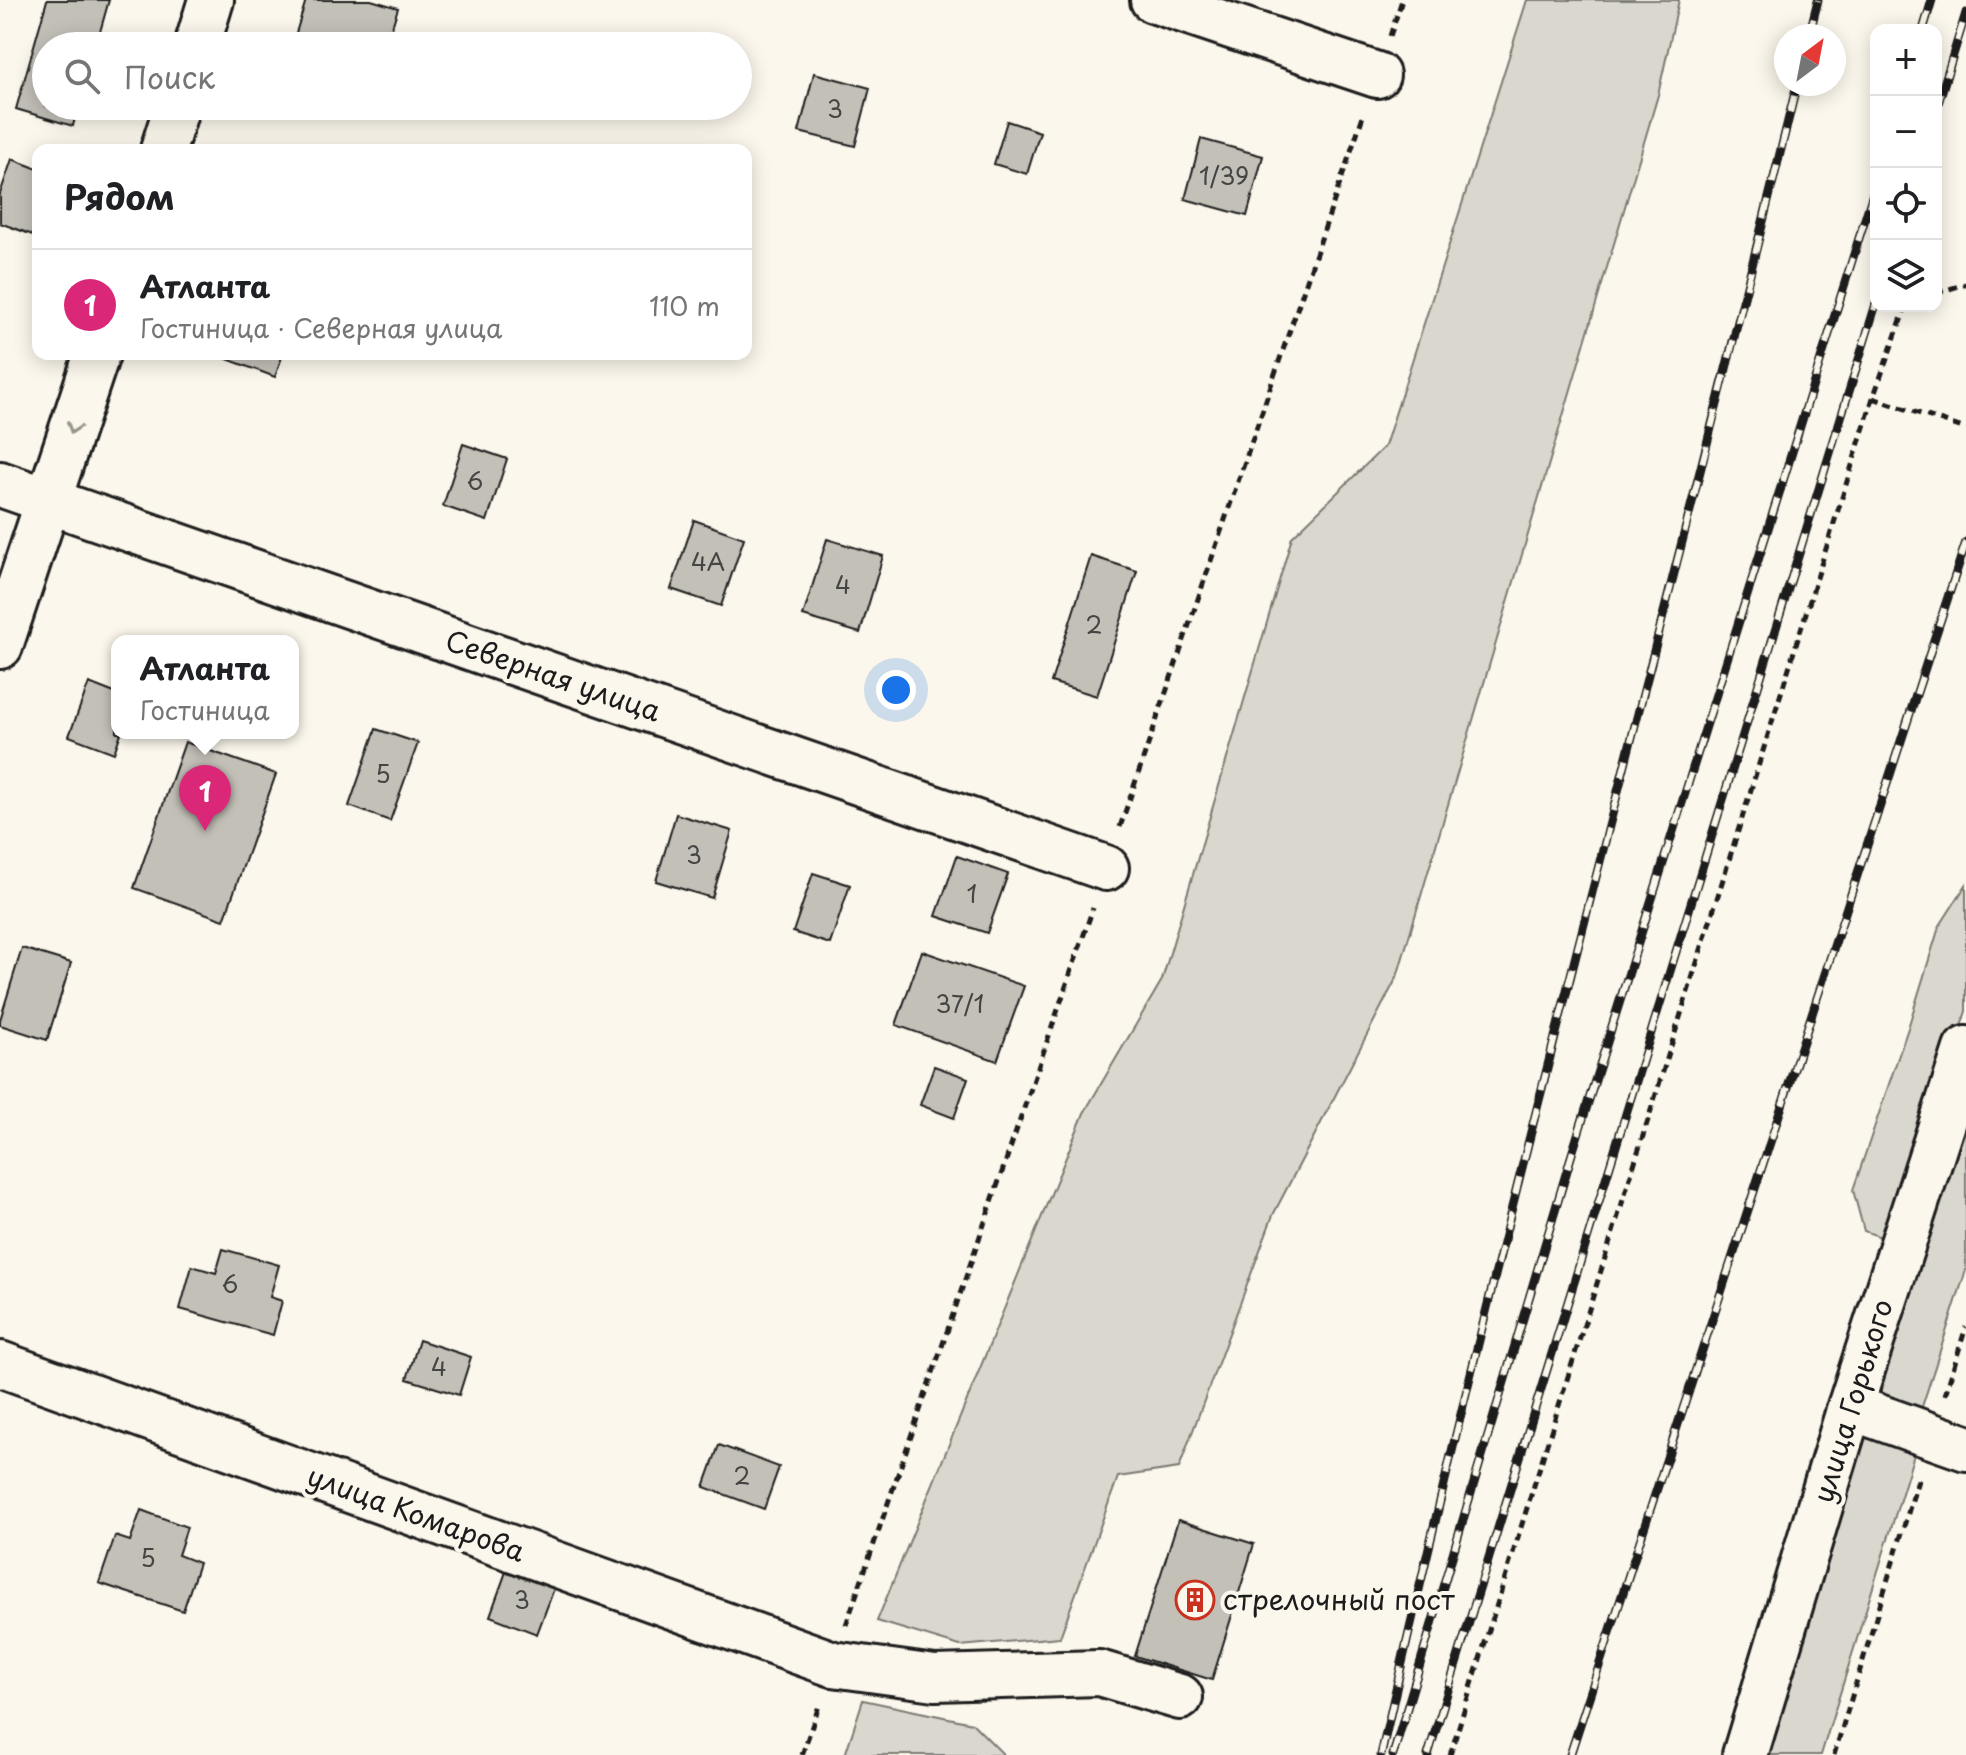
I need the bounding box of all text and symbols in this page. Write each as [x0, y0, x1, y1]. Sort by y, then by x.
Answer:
north arrow [1774, 24, 1846, 96]
map controls [1870, 24, 1942, 312]
button: + [1870, 24, 1942, 96]
search box [32, 32, 752, 120]
icon: search [60, 54, 104, 98]
text: Поиск [124, 54, 215, 99]
house number: 3 [827, 90, 843, 126]
button: − [1870, 96, 1942, 168]
house number: 1/39 [1199, 157, 1249, 193]
button: locate [1870, 168, 1942, 240]
text: Рядом [64, 170, 175, 222]
button: layers [1870, 240, 1942, 312]
text: Атланта [140, 263, 270, 308]
text: 1 [84, 286, 96, 325]
text: 110 m [649, 286, 720, 325]
text: Гостиница · Северная улица [140, 308, 502, 347]
one-way arrow [66, 421, 82, 435]
house number: 6 [467, 462, 483, 498]
house number: 4А [691, 543, 725, 579]
house number: 4 [835, 566, 851, 602]
house number: 2 [1086, 606, 1103, 642]
street label: Северная улица [440, 618, 667, 732]
popup [111, 635, 299, 739]
text: Атланта [140, 645, 270, 690]
your location [876, 670, 916, 710]
text: Гостиница [140, 690, 269, 729]
house number: 5 [375, 755, 391, 791]
pin: 1 [179, 765, 231, 831]
house number: 3 [686, 836, 702, 872]
house number: 1 [967, 875, 977, 911]
house number: 37/1 [936, 985, 984, 1021]
house number: 6 [222, 1265, 238, 1301]
street label: улица Горького [1800, 1293, 1903, 1508]
house number: 4 [431, 1348, 447, 1384]
street label: улица Комарова [302, 1453, 532, 1572]
house number: 2 [734, 1457, 751, 1493]
house number: 5 [140, 1539, 156, 1575]
place label: стрелочный пост [1223, 1577, 1455, 1620]
building icon: стрелочный пост [1174, 1579, 1216, 1621]
house number: 3 [514, 1581, 530, 1617]

